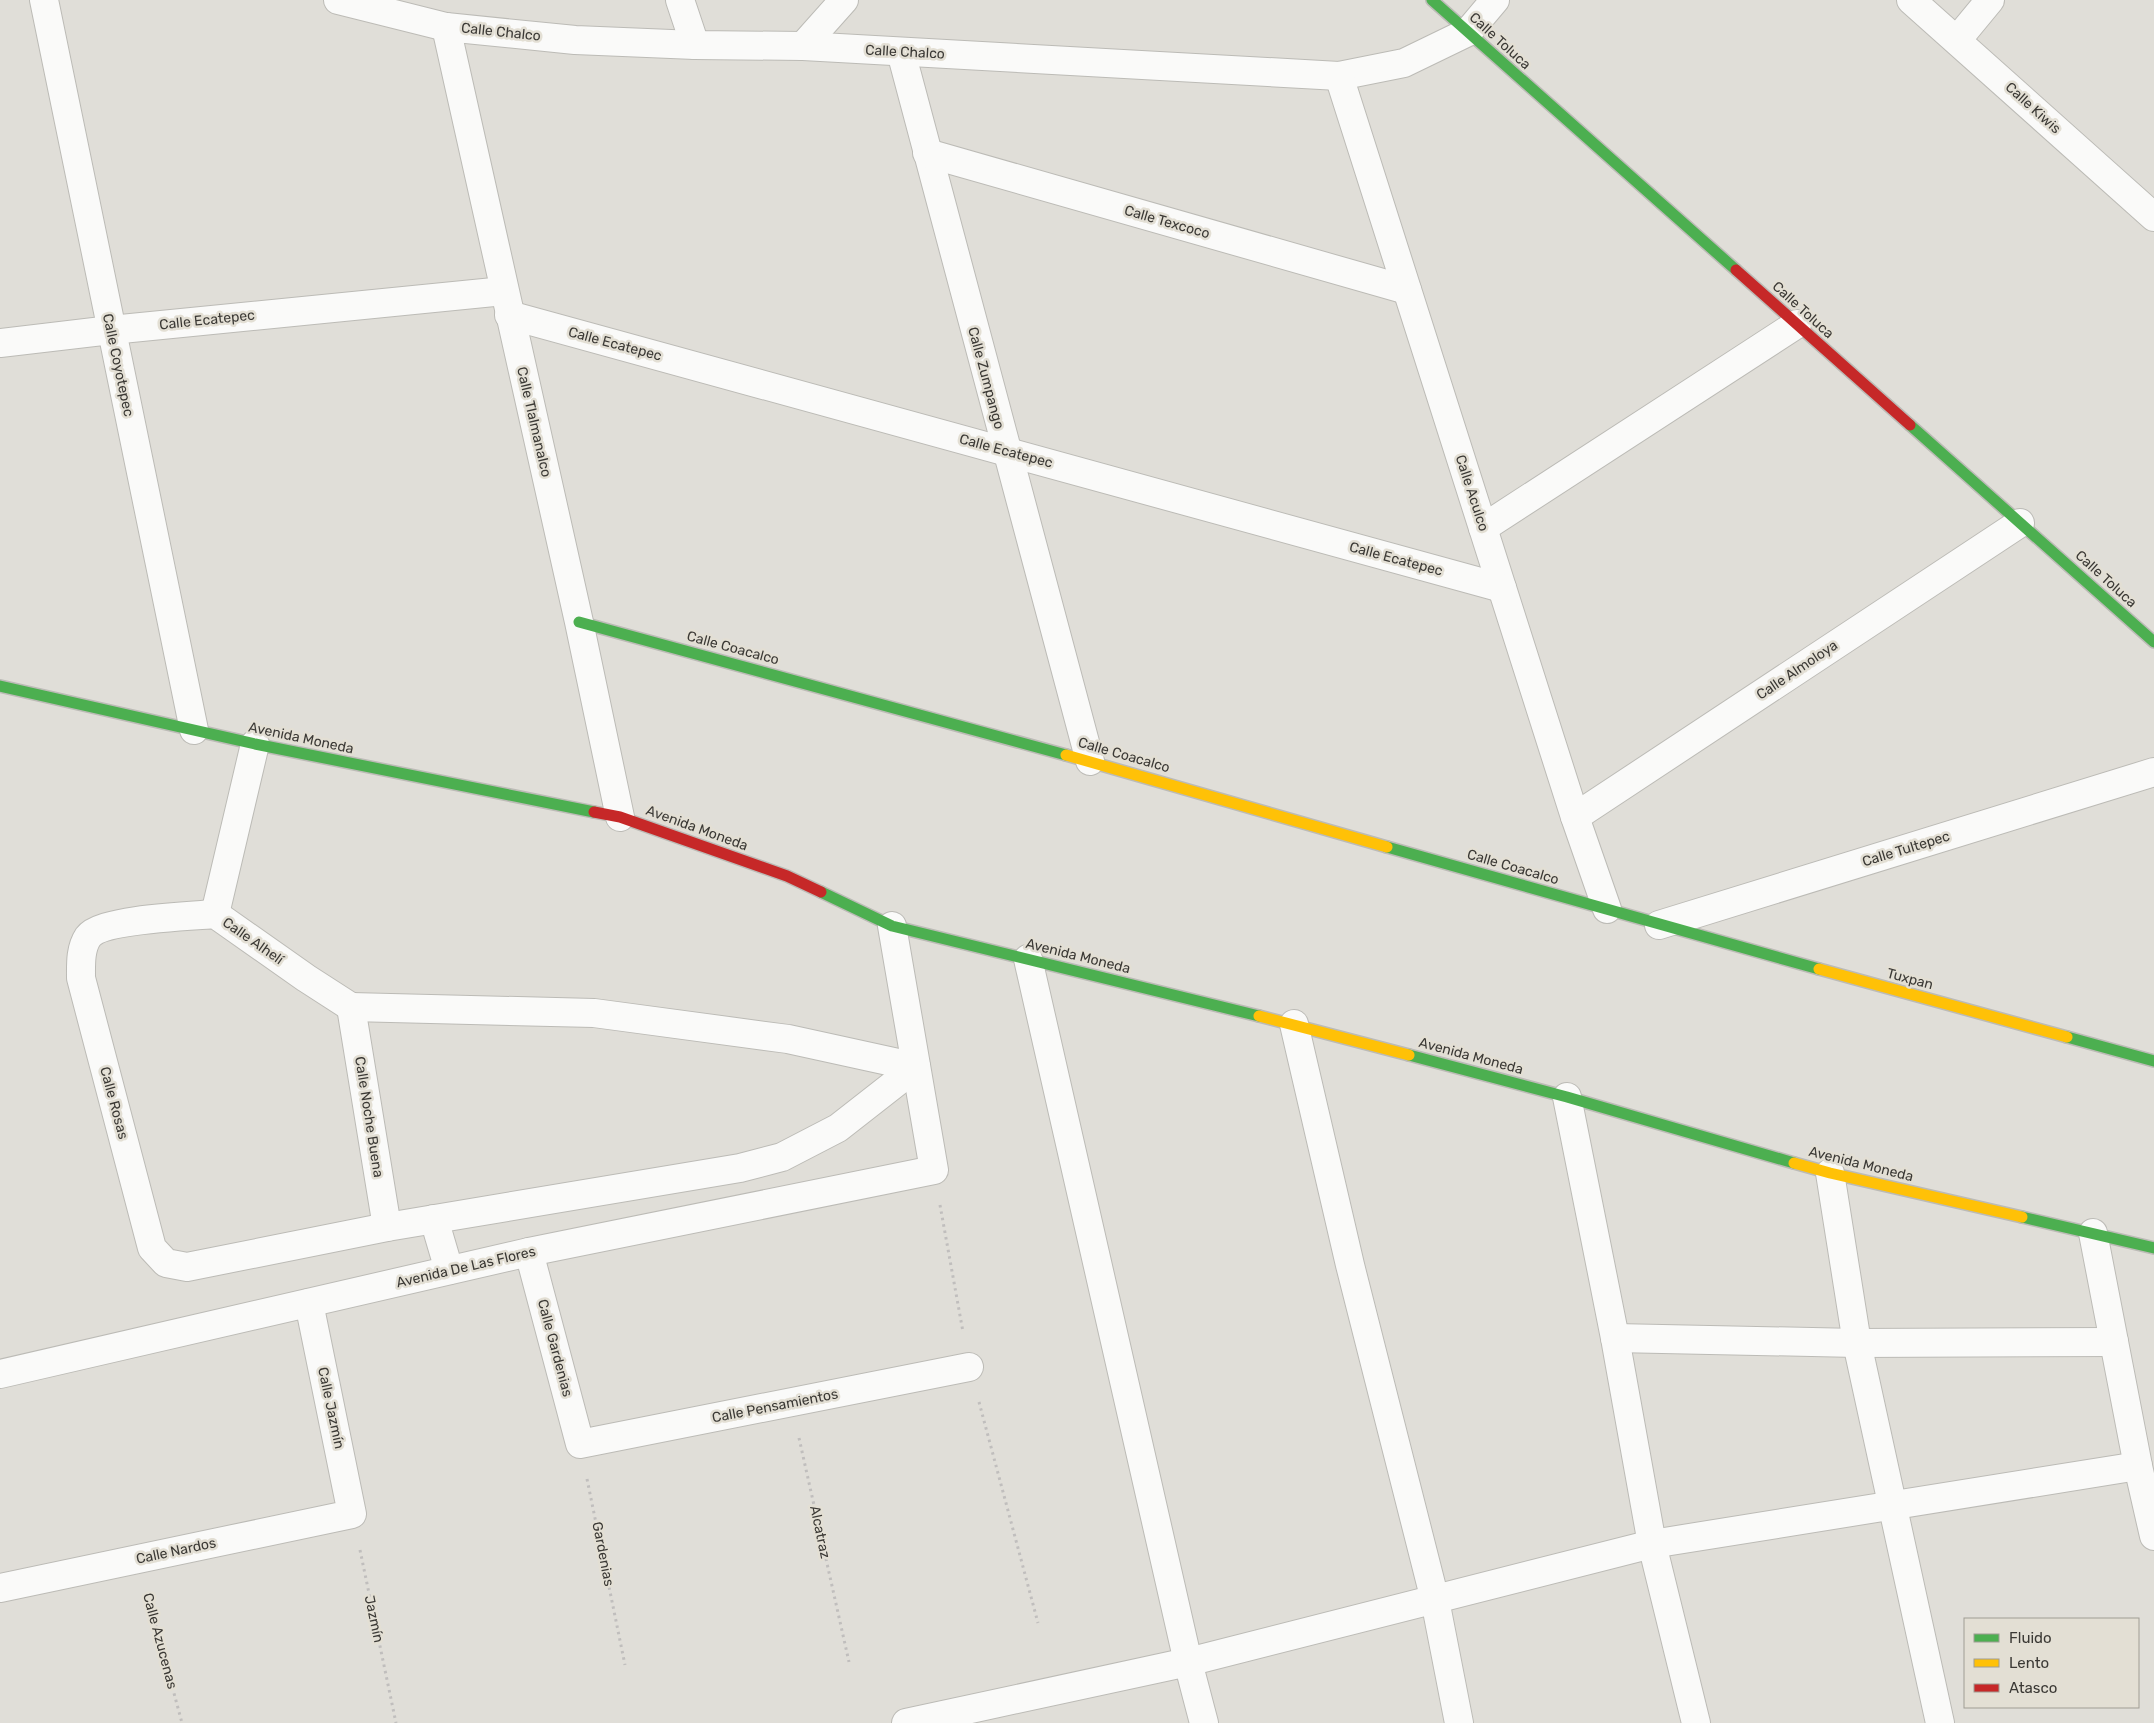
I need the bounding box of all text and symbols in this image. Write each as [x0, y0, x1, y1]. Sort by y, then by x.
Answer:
street label: Calle Toluca [1466, 9, 1534, 73]
street label: Calle Chalco [460, 19, 542, 45]
street label: Calle Chalco [865, 41, 945, 63]
street label: Calle Kiwis [2002, 79, 2064, 137]
street label: Calle Texcoco [1122, 202, 1212, 242]
street label: Calle Toluca [1769, 278, 1837, 342]
street label: Calle Ecatepec [158, 306, 256, 333]
street label: Calle Coyotepec [99, 312, 137, 418]
street label: Calle Ecatepec [566, 323, 664, 365]
street label: Calle Zumpango [964, 325, 1008, 431]
street label: Calle Tlalmanalco [513, 365, 555, 479]
street label: Calle Ecatepec [957, 430, 1055, 472]
street label: Calle Aculco [1452, 453, 1492, 533]
street label: Calle Ecatepec [1347, 538, 1445, 580]
street label: Calle Toluca [2072, 547, 2140, 611]
street label: Calle Coacalco [685, 628, 781, 668]
street label: Calle Almoloya [1753, 637, 1841, 703]
street label: Avenida Moneda [247, 719, 355, 757]
street label: Calle Coacalco [1076, 734, 1172, 776]
street label: Avenida Moneda [644, 802, 750, 854]
street label: Calle Tultepec [1860, 828, 1952, 870]
street label: Calle Coacalco [1465, 846, 1561, 888]
street label: Calle Alhelí [219, 914, 287, 969]
street label: Avenida Moneda [1024, 935, 1132, 977]
street label: Tuxpan [1885, 965, 1935, 993]
street label: Avenida Moneda [1417, 1034, 1525, 1078]
street label: Calle Noche Buena [351, 1055, 387, 1179]
street label: Calle Rosas [96, 1065, 132, 1141]
street label: Avenida Moneda [1807, 1143, 1915, 1185]
street label: Avenida De Las Flores [395, 1243, 537, 1291]
street label: Calle Gardenias [534, 1297, 576, 1399]
street label: Calle Jazmín [314, 1366, 348, 1450]
street label: Calle Pensamientos [711, 1385, 839, 1427]
street label: Alcatraz [806, 1504, 834, 1560]
street label: Gardenias [588, 1520, 618, 1588]
street label: Calle Nardos [134, 1534, 218, 1568]
street label: Calle Azucenas [139, 1591, 181, 1691]
street label: Jazmín [361, 1594, 387, 1644]
legend [1964, 1618, 2139, 1708]
text: Fluido [2009, 1629, 2052, 1647]
text: Lento [2009, 1654, 2049, 1672]
text: Atasco [2009, 1679, 2057, 1697]

